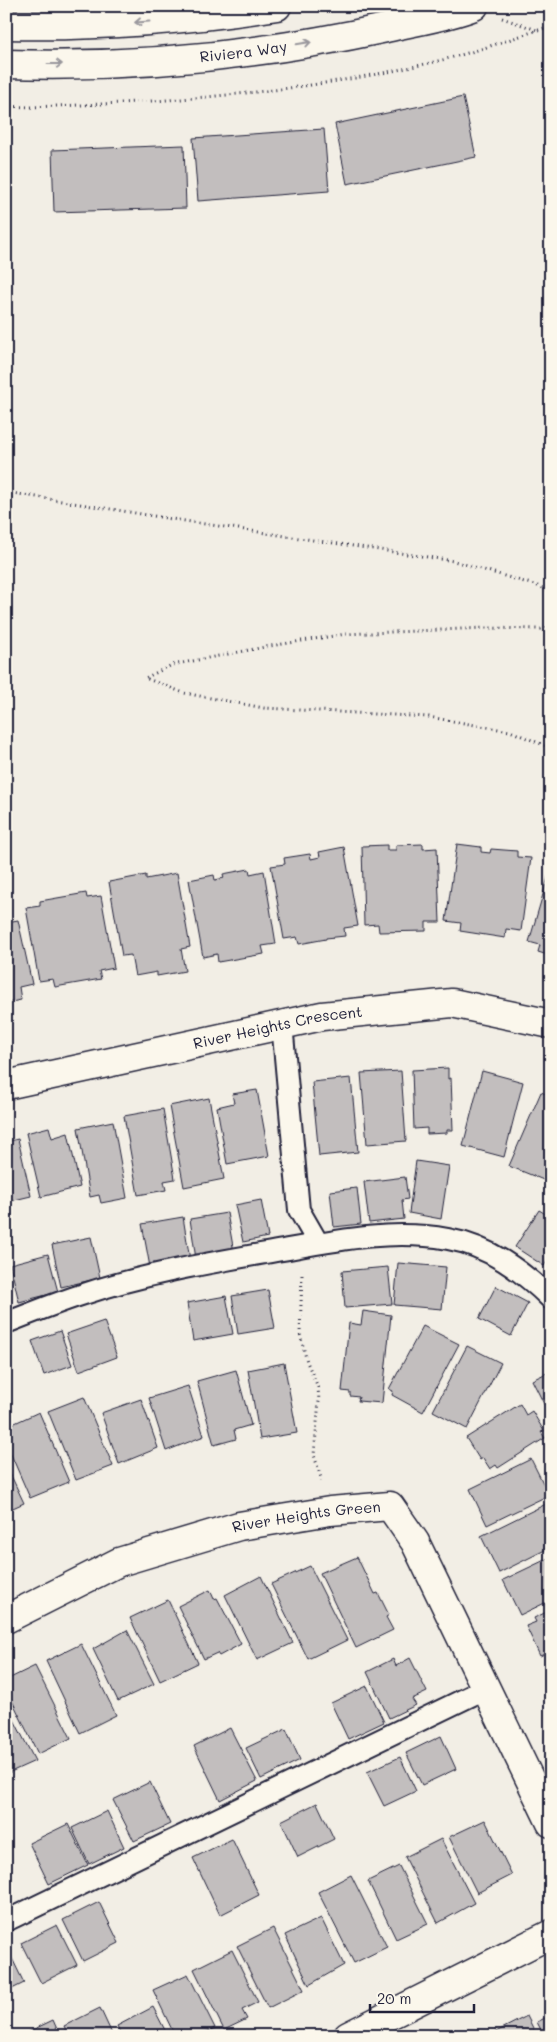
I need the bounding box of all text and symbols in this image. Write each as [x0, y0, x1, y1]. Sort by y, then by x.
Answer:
one-way arrow [134, 18, 150, 27]
street label: Riviera Way [199, 35, 289, 66]
one-way arrow [295, 37, 311, 47]
one-way arrow [46, 59, 63, 69]
street label: River Heights Crescent [191, 1001, 363, 1053]
street label: River Heights Green [229, 1496, 381, 1537]
scale bar [370, 1982, 473, 2014]
text: 20 m [377, 1988, 411, 2008]

